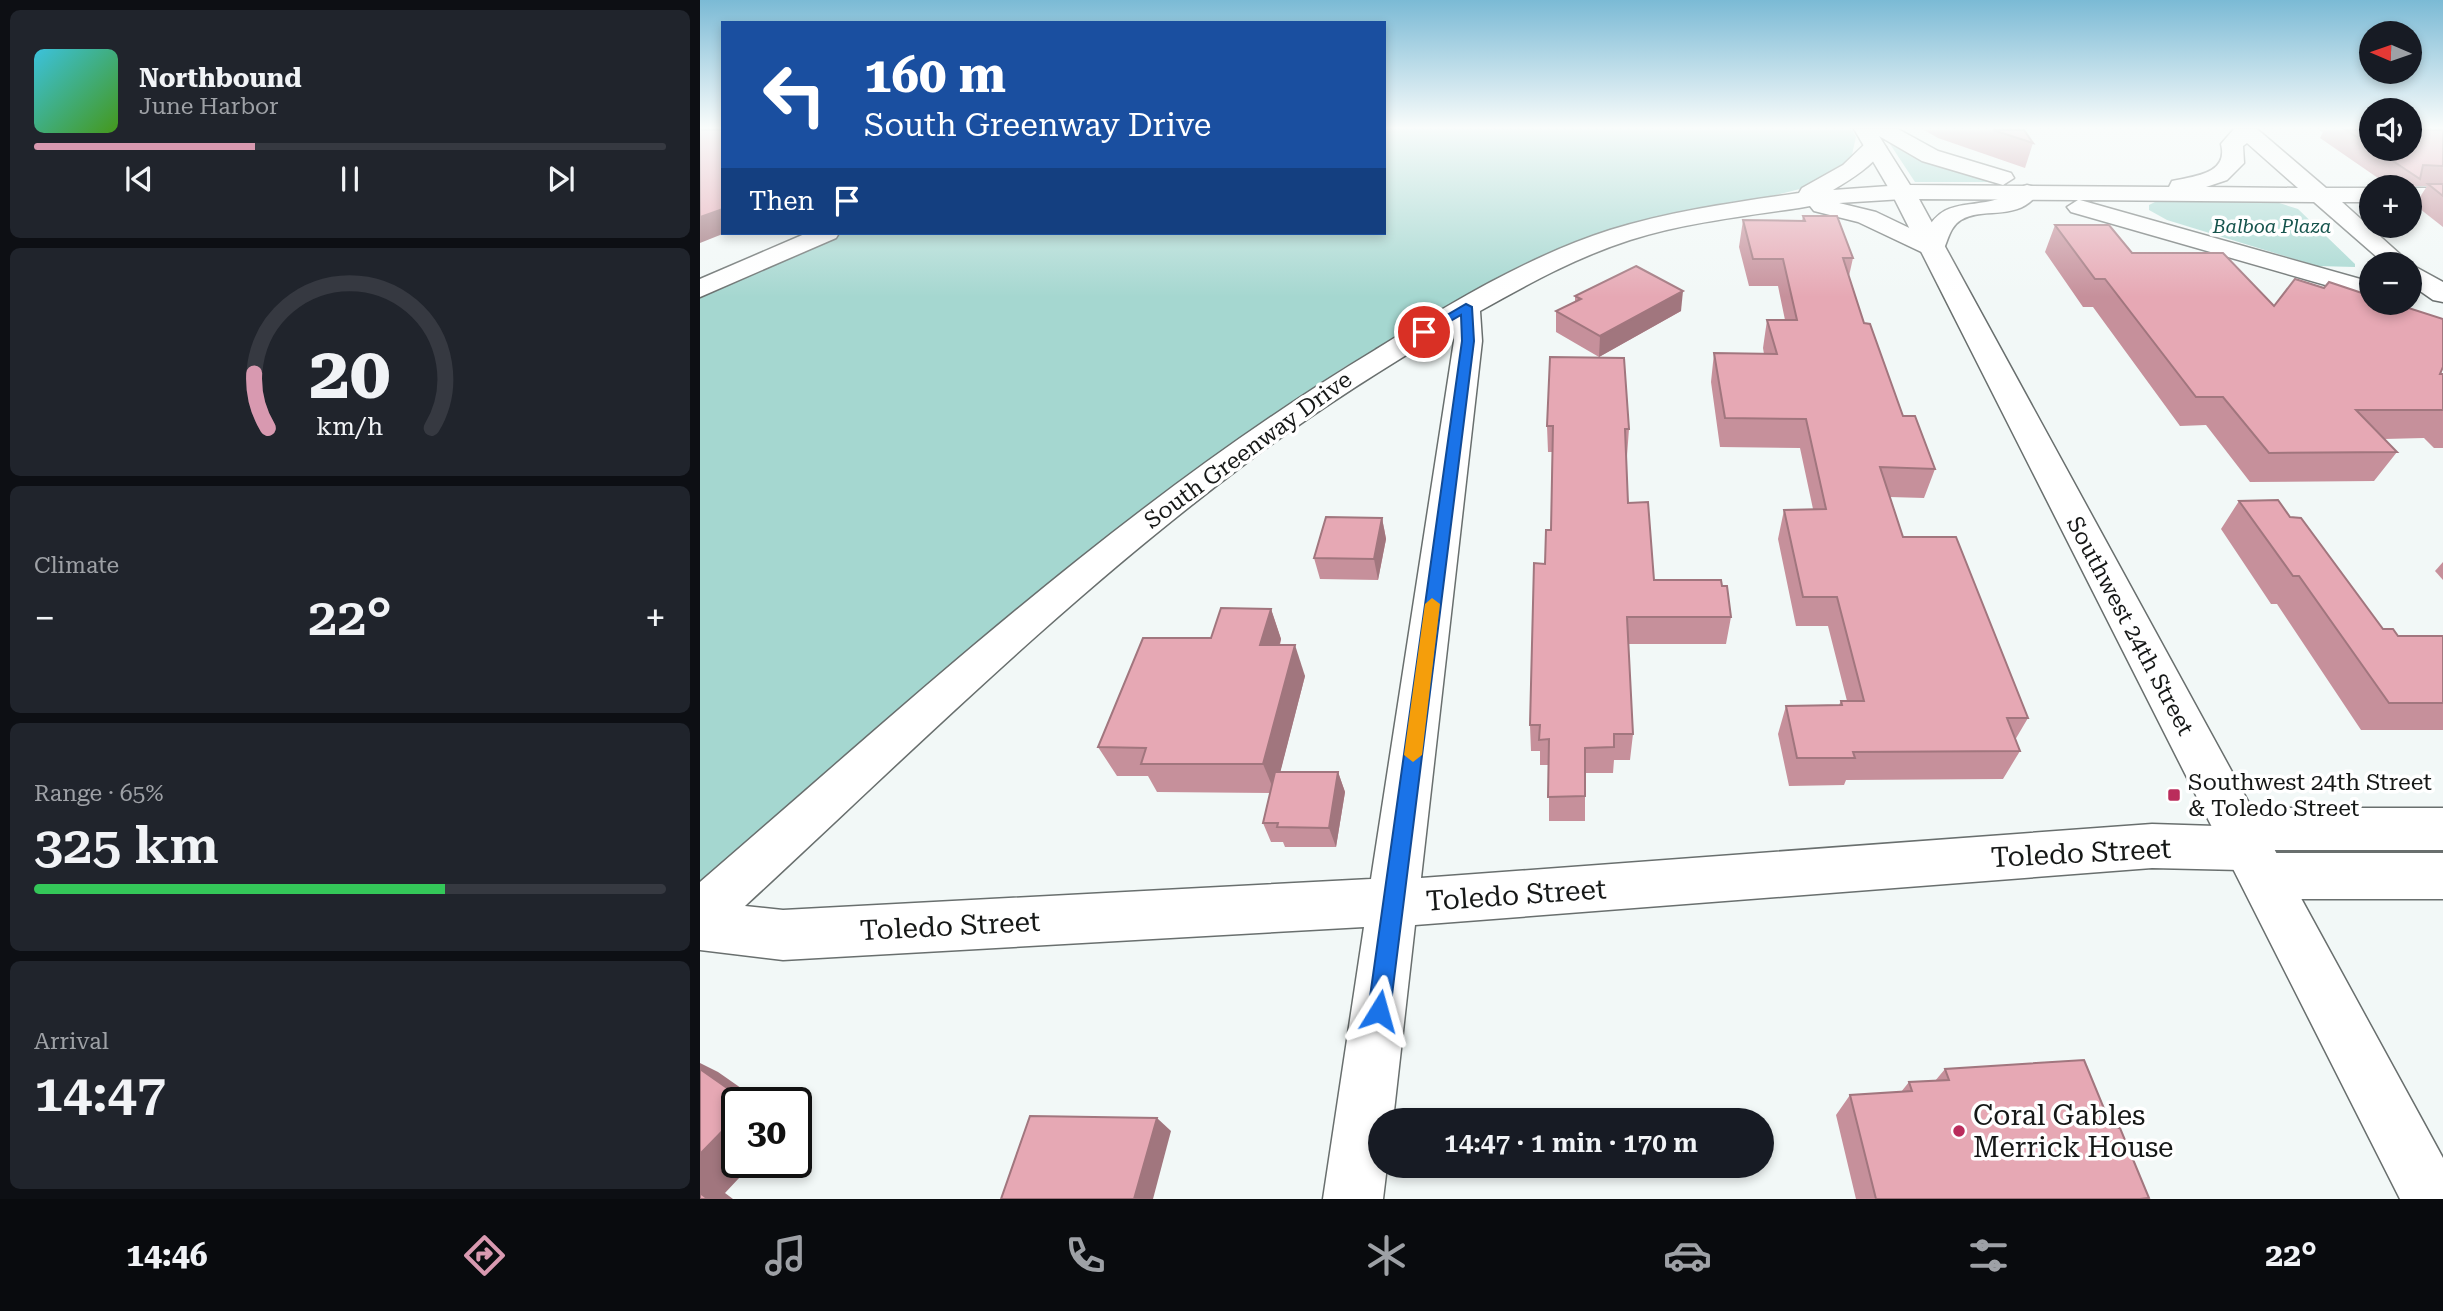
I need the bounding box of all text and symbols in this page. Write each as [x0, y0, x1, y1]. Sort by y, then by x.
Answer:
north arrow [2359, 21, 2422, 84]
map controls [2359, 21, 2422, 315]
text: 160 m [864, 47, 1006, 104]
icon: left [749, 49, 840, 140]
text: Northbound [139, 63, 302, 93]
text: June Harbor [139, 93, 279, 120]
button: sound [2359, 98, 2422, 161]
text: South Greenway Drive [864, 106, 1211, 144]
icon: previous [120, 160, 158, 198]
icon: pause [331, 160, 369, 198]
icon: next [542, 160, 580, 198]
button: + [2359, 175, 2422, 238]
icon: arrive [828, 182, 866, 220]
text: Then [749, 186, 814, 216]
park label: Balboa Plaza [2212, 215, 2331, 238]
button: − [2359, 252, 2422, 315]
pin [1394, 302, 1454, 362]
icon: arrive [1405, 313, 1443, 351]
text: 20 [309, 331, 391, 416]
street label: South Greenway Drive [1139, 366, 1357, 534]
text: km/h [317, 411, 383, 440]
street label: Southwest 24th Street [2061, 512, 2199, 740]
text: Climate [34, 552, 119, 579]
text: 22° [308, 587, 392, 648]
text: − [34, 596, 55, 640]
text: + [645, 596, 666, 640]
place label: Southwest 24th Street & Toledo Street [2188, 769, 2432, 822]
text: Range · 65% [34, 780, 163, 807]
marker: Southwest 24th Street & Toledo Street [2166, 787, 2182, 803]
text: 325 km [34, 815, 219, 876]
street label: Toledo Street [1990, 832, 2172, 874]
street label: Toledo Street [1425, 872, 1607, 918]
street label: Toledo Street [859, 905, 1041, 947]
position arrow [1342, 974, 1416, 1048]
text: Arrival [34, 1028, 109, 1055]
text: 14:47 [34, 1063, 166, 1124]
speed limit sign: 30 [721, 1087, 812, 1178]
place label: Coral Gables Merrick House [1973, 1099, 2173, 1164]
marker: Coral Gables Merrick House [1951, 1123, 1967, 1139]
text: 14:47 · 1 min · 170 m [1444, 1128, 1698, 1158]
icon: directions [460, 1231, 509, 1280]
icon: music [761, 1231, 810, 1280]
icon: phone [1061, 1231, 1110, 1280]
icon: climate [1362, 1231, 1411, 1280]
icon: car [1663, 1231, 1712, 1280]
icon: filters [1964, 1231, 2013, 1280]
text: 14:46 [126, 1236, 208, 1274]
text: 22° [2265, 1236, 2317, 1274]

